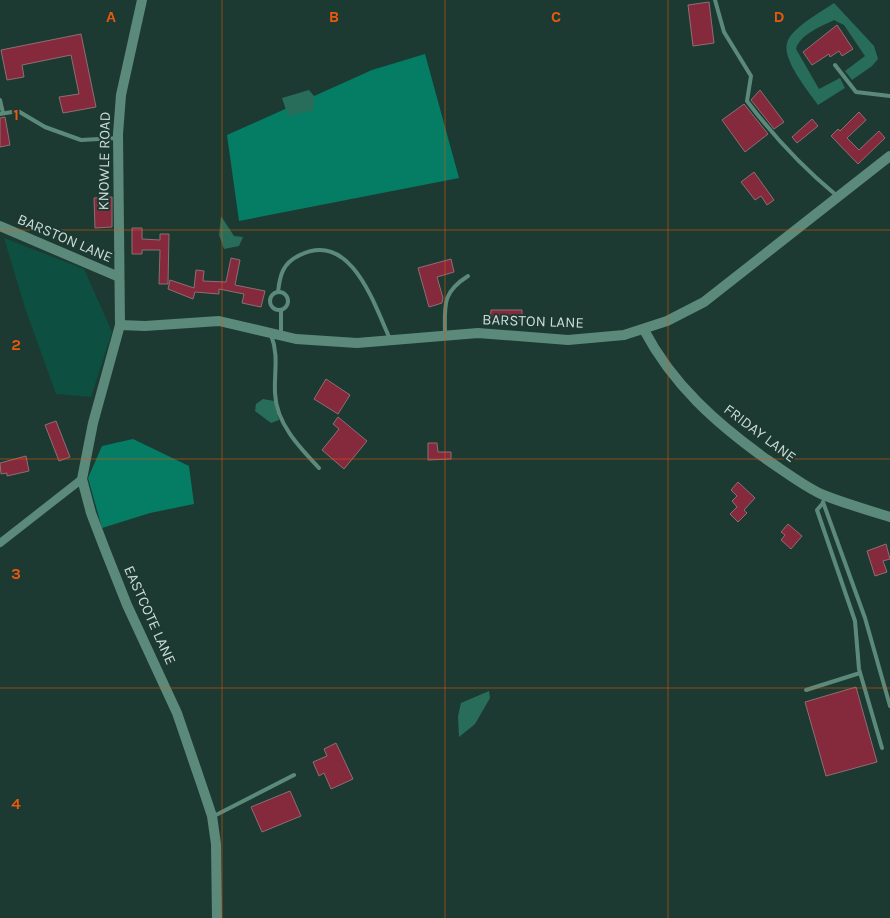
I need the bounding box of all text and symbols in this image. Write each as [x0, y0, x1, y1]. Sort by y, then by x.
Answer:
text: A [106, 7, 116, 26]
text: B [329, 7, 339, 26]
text: C [551, 7, 561, 26]
text: D [774, 7, 785, 26]
text: 1 [13, 105, 19, 124]
street label: KNOWLE ROAD [94, 111, 114, 211]
street label: BARSTON LANE [15, 210, 115, 266]
street label: BARSTON LANE [482, 310, 584, 332]
text: 2 [11, 335, 21, 354]
street label: FRIDAY LANE [720, 400, 800, 466]
street label: EASTCOTE LANE [120, 563, 180, 667]
text: 3 [11, 564, 21, 583]
text: 4 [11, 794, 21, 813]

